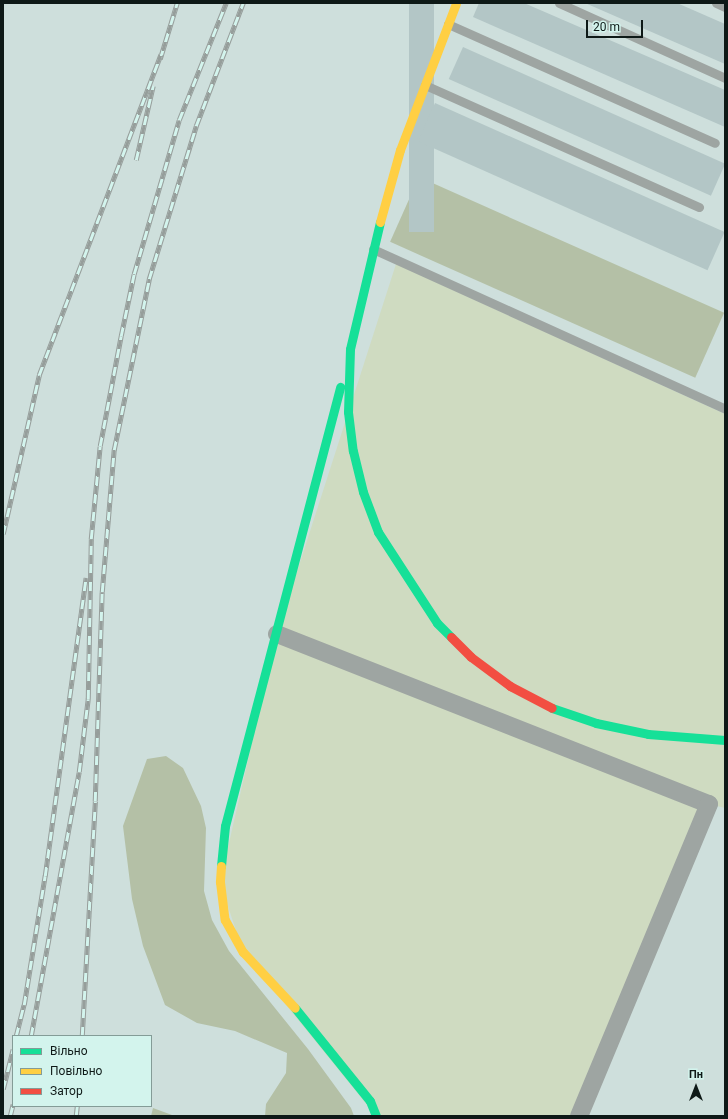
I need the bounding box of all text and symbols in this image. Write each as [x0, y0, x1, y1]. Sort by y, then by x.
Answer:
scale bar [588, 12, 645, 38]
text: 20 m [593, 20, 620, 34]
legend [12, 1035, 152, 1107]
text: Вільно [50, 1044, 88, 1058]
text: Повільно [50, 1064, 102, 1078]
north arrow [676, 1067, 716, 1107]
text: Пн [689, 1068, 703, 1081]
text: Затор [50, 1084, 83, 1098]

